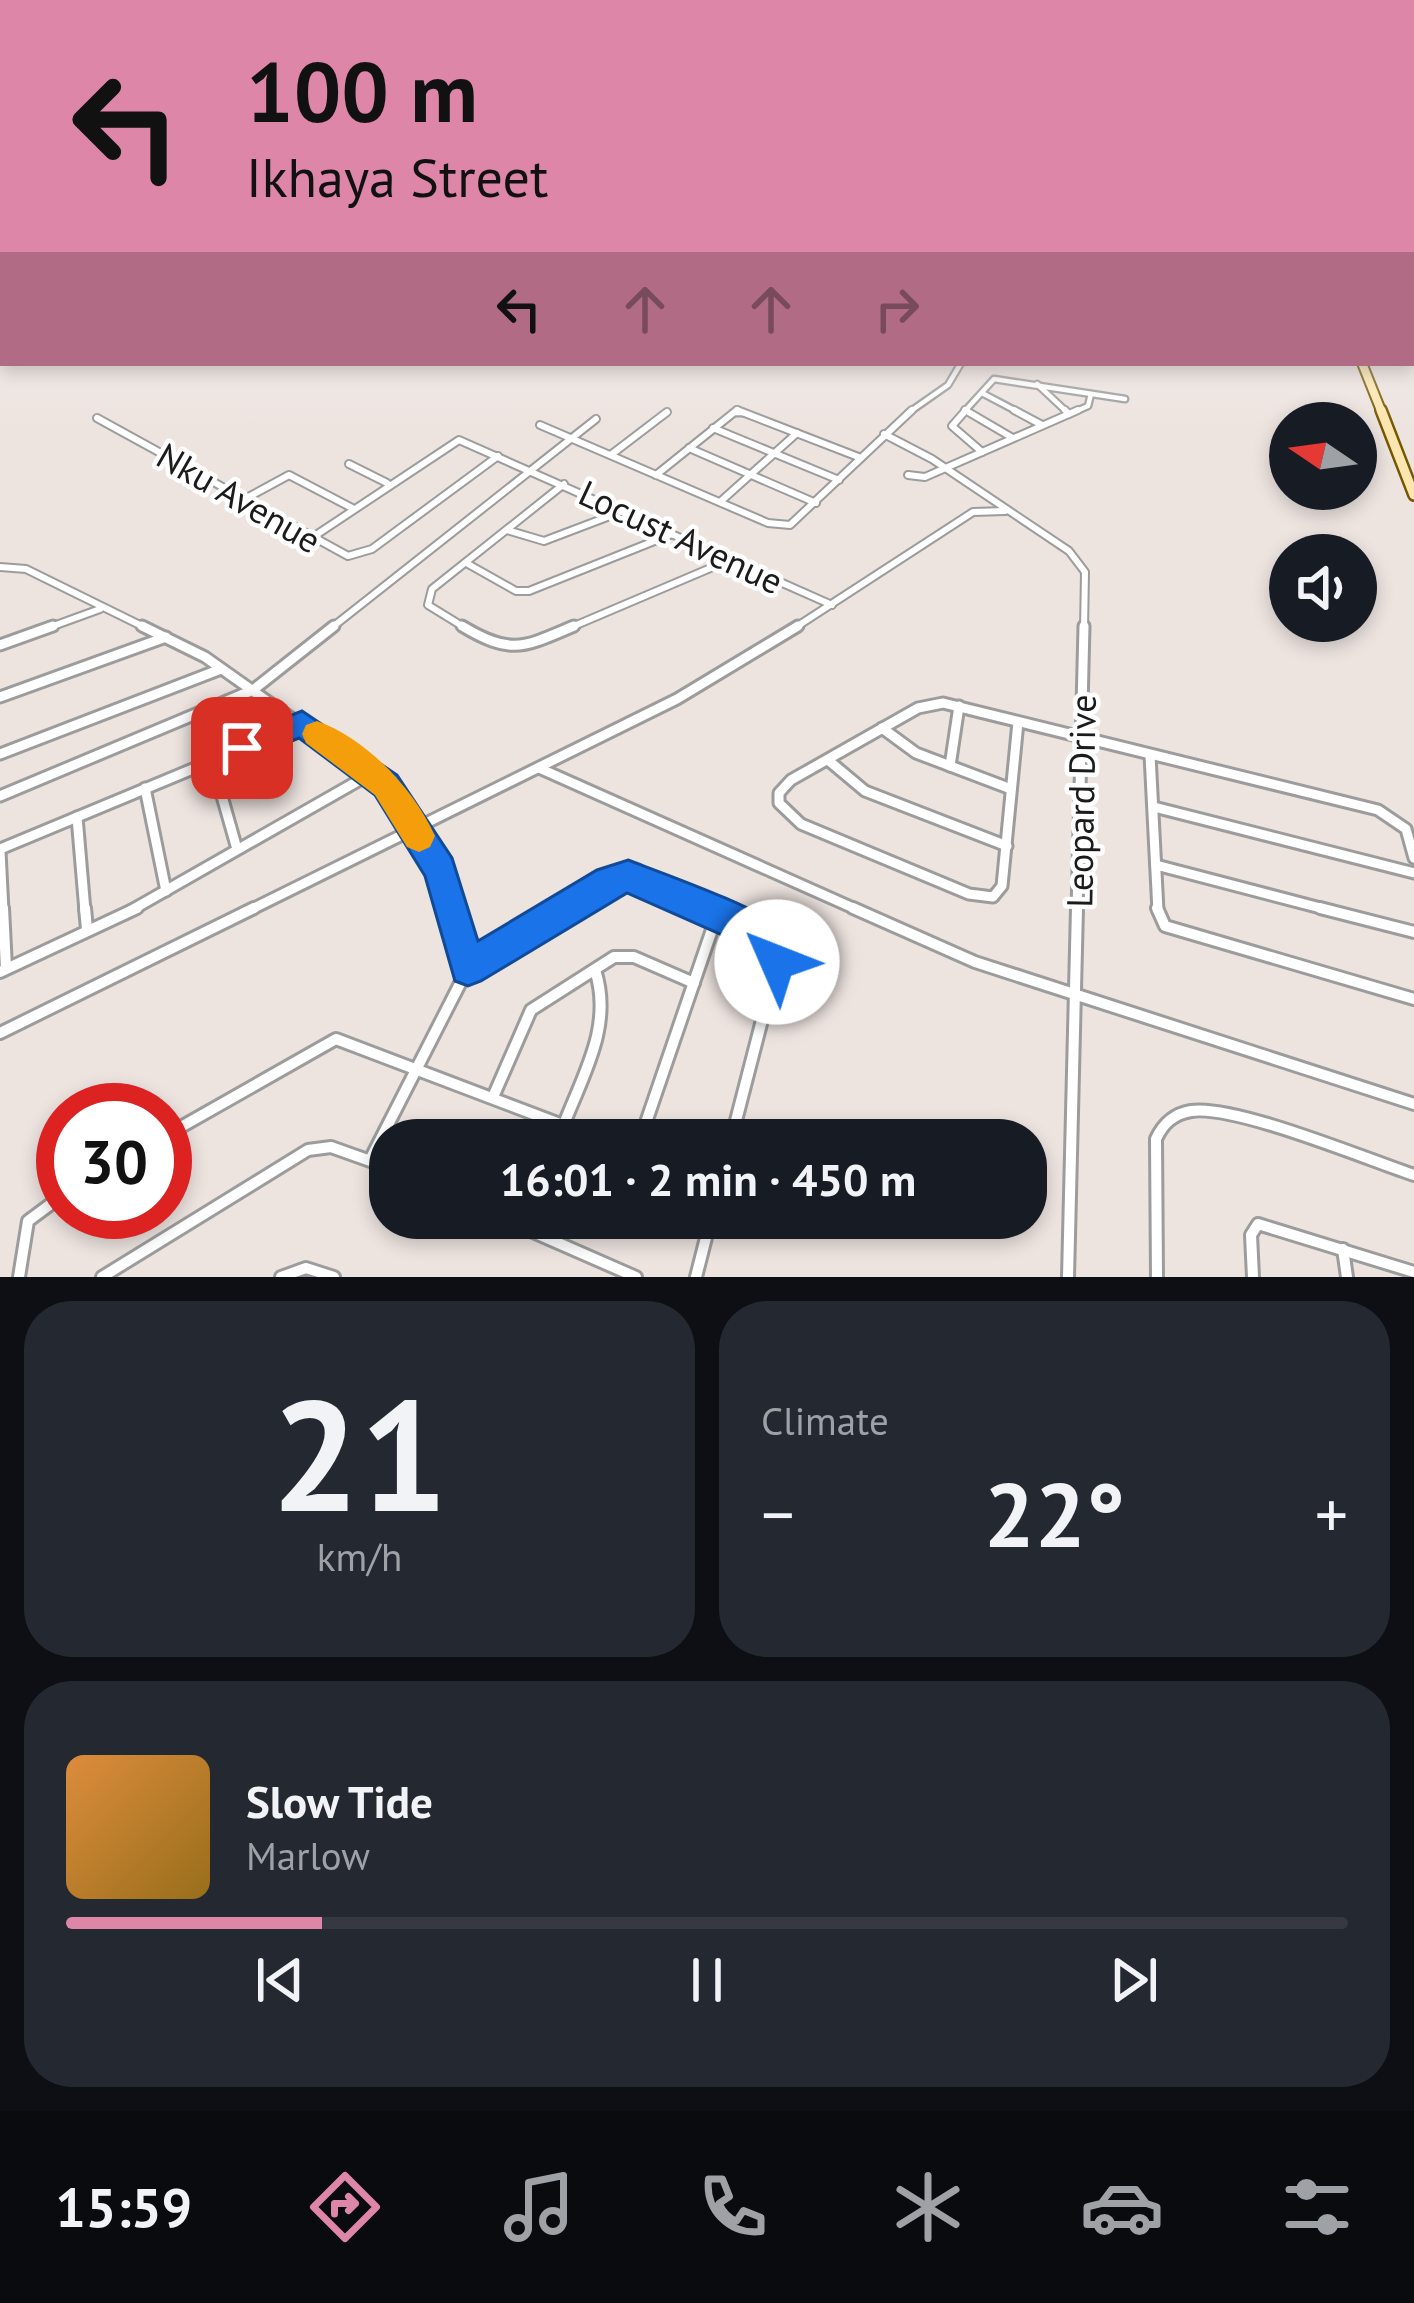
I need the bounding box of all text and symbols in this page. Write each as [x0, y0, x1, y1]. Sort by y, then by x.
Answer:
text: 100 m [246, 36, 478, 145]
icon: left [48, 48, 204, 204]
text: Ikhaya Street [246, 142, 548, 212]
icon: left [486, 276, 552, 342]
icon: ahead [612, 276, 678, 342]
icon: ahead [738, 276, 804, 342]
icon: right [864, 276, 930, 342]
north arrow [1269, 402, 1377, 510]
map controls [1269, 402, 1377, 642]
street label: Nku Avenue [149, 432, 330, 563]
street label: Locust Avenue [572, 469, 791, 604]
button: sound [1269, 534, 1377, 642]
street label: Leopard Drive [1055, 694, 1106, 908]
pin [191, 697, 293, 799]
icon: arrive [209, 715, 275, 781]
position arrow [714, 899, 840, 1025]
speed limit sign: 30 [36, 1083, 192, 1239]
text: 16:01 · 2 min · 450 m [500, 1150, 916, 1208]
text: 21 [271, 1352, 448, 1554]
text: Climate [761, 1395, 889, 1446]
text: 22° [984, 1455, 1125, 1572]
text: − [761, 1471, 794, 1556]
text: + [1315, 1471, 1348, 1556]
text: km/h [317, 1531, 402, 1582]
text: Slow Tide [246, 1772, 433, 1830]
text: Marlow [246, 1830, 370, 1881]
icon: previous [247, 1947, 313, 2013]
icon: pause [674, 1947, 740, 2013]
icon: next [1101, 1947, 1167, 2013]
icon: directions [303, 2165, 387, 2249]
icon: music [497, 2165, 581, 2249]
icon: phone [691, 2165, 775, 2249]
icon: climate [886, 2165, 970, 2249]
icon: car [1080, 2165, 1164, 2249]
icon: filters [1275, 2165, 1359, 2249]
text: 15:59 [55, 2172, 192, 2242]

